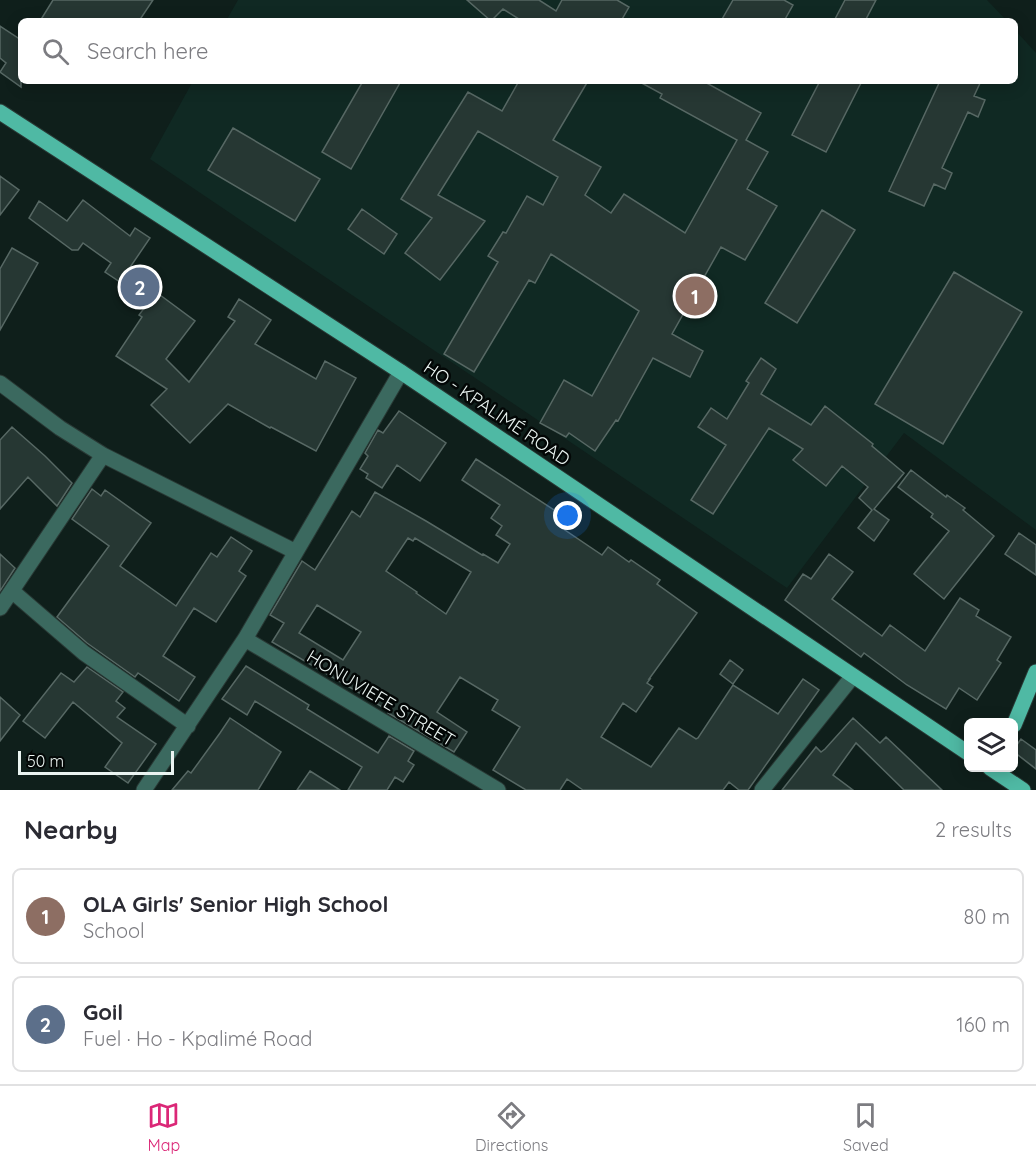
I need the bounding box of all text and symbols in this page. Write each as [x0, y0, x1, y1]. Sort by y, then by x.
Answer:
search box [18, 18, 1018, 84]
icon: search [39, 35, 72, 68]
text: Search here [87, 37, 208, 65]
pin: 2 [120, 264, 160, 310]
pin: 1 [676, 274, 714, 318]
street label: HO - KPALIMÉ ROAD [419, 355, 575, 471]
your location [553, 501, 582, 530]
street label: HONUVIEFE STREET [303, 645, 459, 751]
map controls [964, 718, 1018, 772]
button: layers [964, 718, 1018, 772]
scale bar [18, 748, 174, 776]
text: 50 m [27, 751, 64, 771]
text: Nearby [24, 813, 118, 846]
text: 2 results [935, 817, 1012, 842]
text: OLA Girls' Senior High School [83, 890, 389, 918]
text: 1 [42, 904, 49, 929]
text: 80 m [964, 904, 1010, 929]
text: School [83, 918, 145, 943]
text: Goil [83, 998, 123, 1026]
text: 2 [40, 1012, 51, 1037]
text: 160 m [956, 1012, 1010, 1037]
text: Fuel · Ho - Kpalimé Road [83, 1026, 312, 1051]
tab: Map [147, 1099, 180, 1155]
tab: Directions [475, 1099, 548, 1155]
tab: Saved [843, 1099, 889, 1155]

